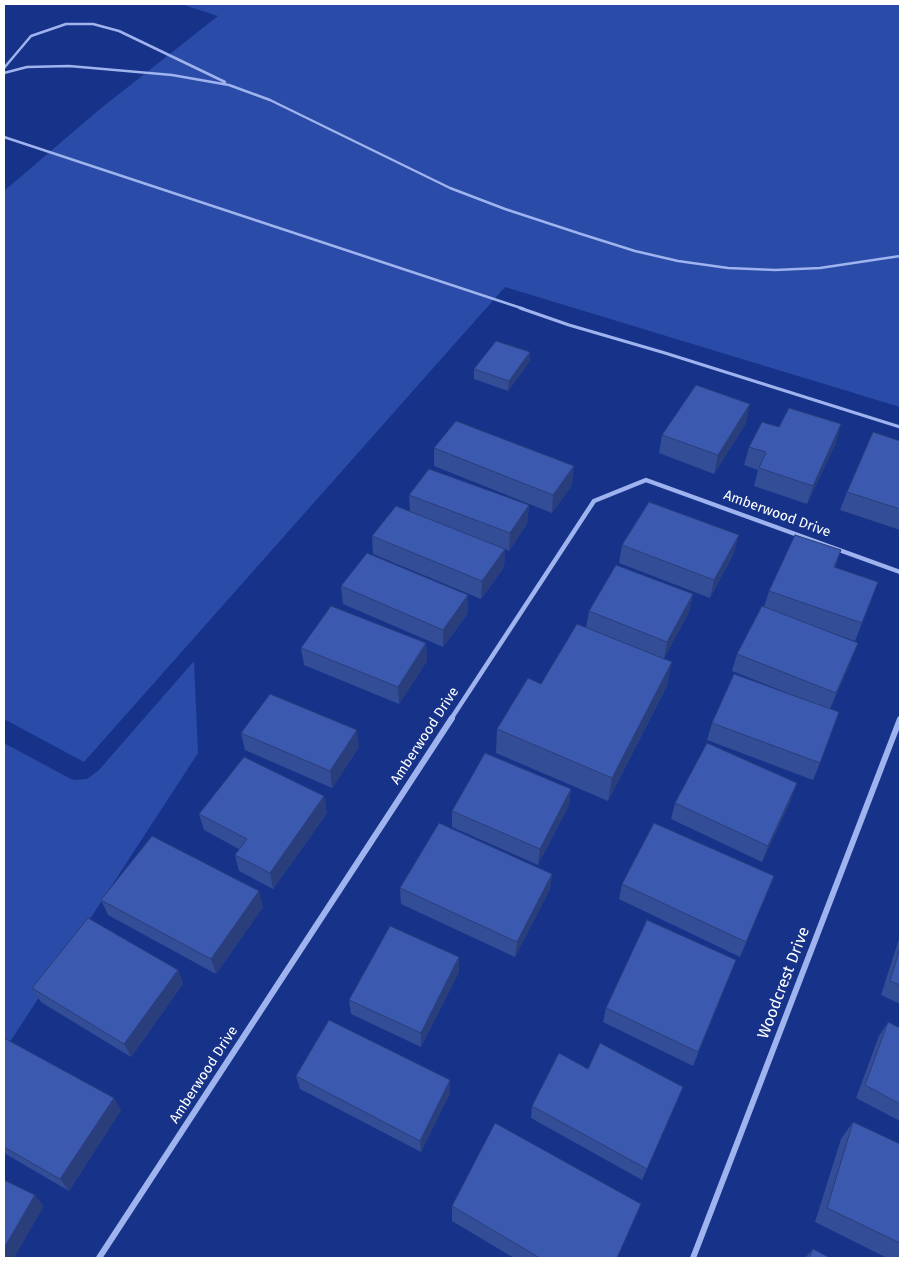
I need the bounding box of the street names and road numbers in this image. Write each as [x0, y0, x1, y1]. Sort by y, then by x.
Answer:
street label: Amberwood Drive [721, 487, 833, 541]
street label: Amberwood Drive [387, 684, 463, 788]
street label: Woodcrest Drive [754, 924, 814, 1042]
street label: Amberwood Drive [166, 1023, 242, 1127]

